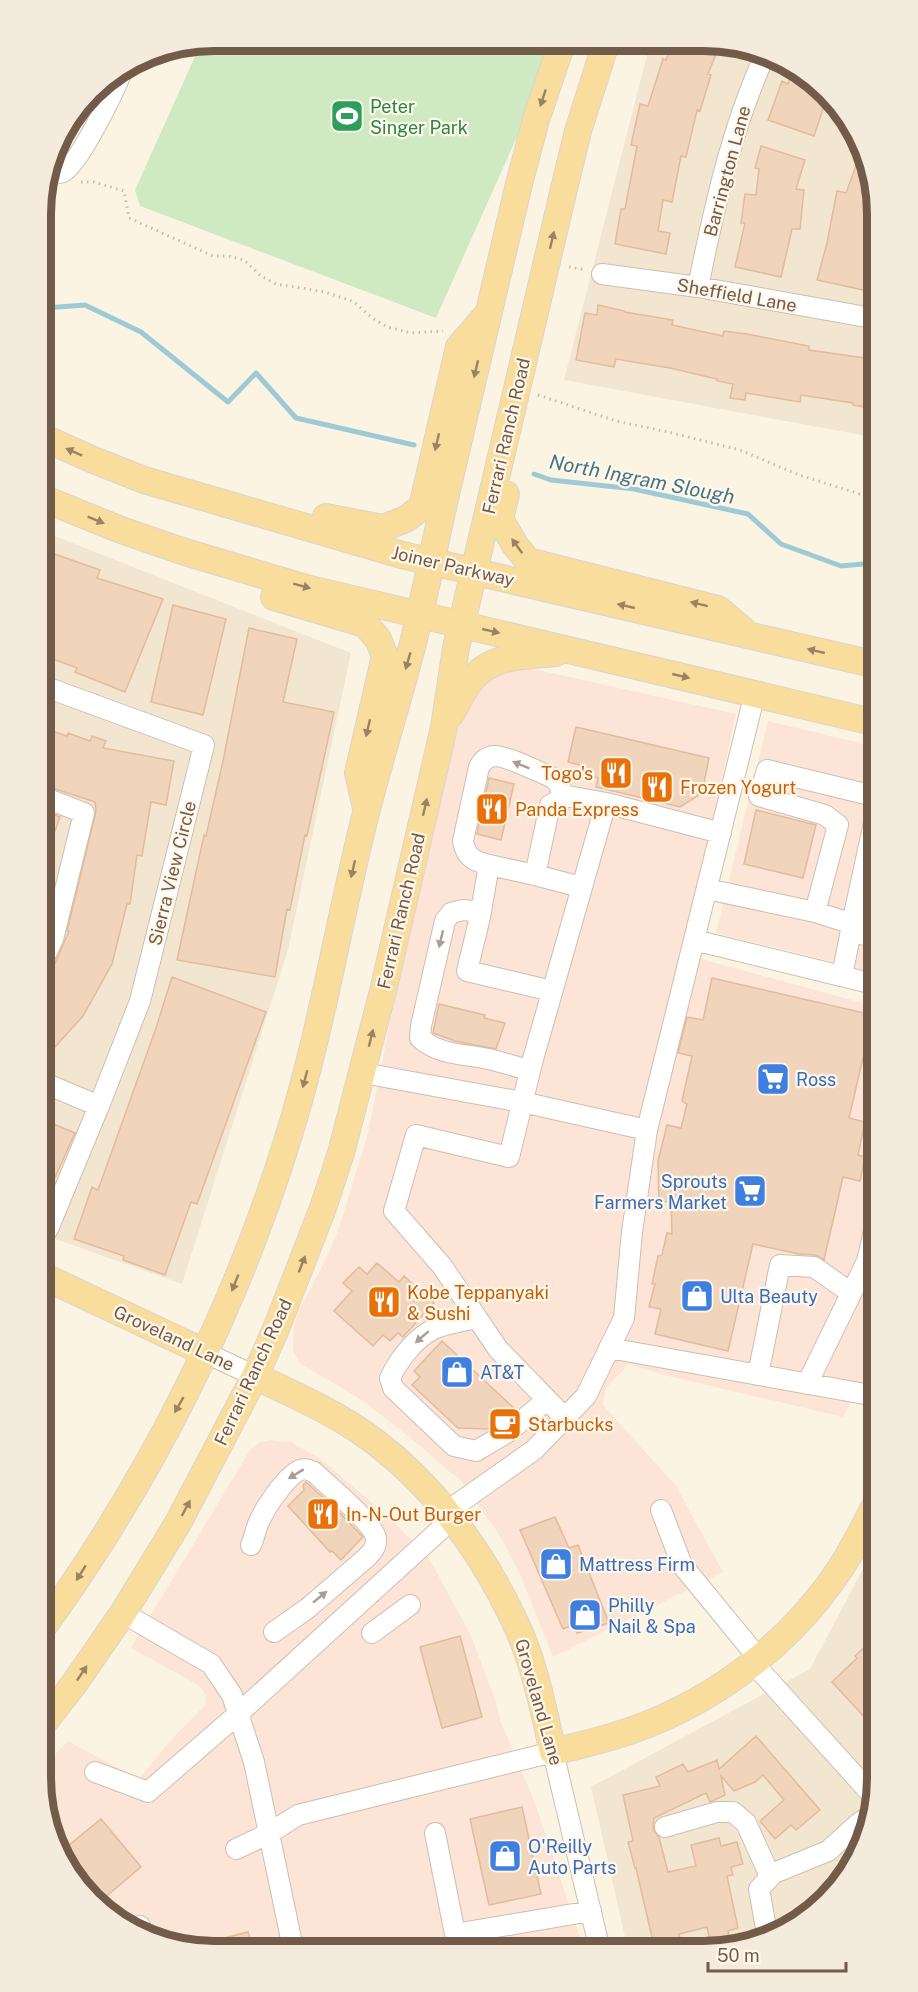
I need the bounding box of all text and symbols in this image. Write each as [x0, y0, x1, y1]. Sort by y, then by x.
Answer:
one-way arrow [538, 89, 547, 107]
place label: Peter Singer Park [370, 96, 468, 138]
sports icon: Peter Singer Park [329, 98, 365, 134]
street label: Barrington Lane [699, 103, 755, 239]
one-way arrow [547, 231, 557, 249]
street label: Sheffield Lane [675, 274, 799, 316]
street label: Ferrari Ranch Road [478, 356, 534, 516]
one-way arrow [470, 359, 480, 378]
one-way arrow [432, 433, 441, 452]
one-way arrow [66, 447, 83, 456]
water label: North Ingram Slough [547, 449, 737, 509]
one-way arrow [87, 516, 105, 525]
one-way arrow [511, 539, 523, 555]
street label: Joiner Parkway [390, 542, 517, 590]
one-way arrow [292, 582, 311, 592]
one-way arrow [690, 598, 708, 608]
one-way arrow [617, 600, 636, 610]
one-way arrow [482, 627, 500, 637]
one-way arrow [807, 645, 825, 655]
one-way arrow [403, 652, 412, 670]
one-way arrow [672, 672, 691, 681]
one-way arrow [363, 719, 373, 737]
restaurant icon: Togo's [598, 755, 634, 791]
one-way arrow [512, 760, 530, 769]
place label: Togo's [541, 763, 593, 784]
restaurant icon: Frozen Yogurt [639, 769, 675, 805]
place label: Frozen Yogurt [680, 777, 796, 798]
restaurant icon: Panda Express [474, 791, 510, 827]
one-way arrow [421, 798, 431, 816]
street label: Sierra View Circle [144, 799, 200, 947]
place label: Panda Express [515, 799, 639, 820]
street label: Ferrari Ranch Road [373, 831, 429, 991]
one-way arrow [348, 859, 358, 878]
one-way arrow [435, 929, 445, 948]
one-way arrow [367, 1028, 377, 1047]
supermarket icon: Ross [755, 1061, 791, 1097]
place label: Ross [796, 1069, 836, 1090]
one-way arrow [299, 1070, 309, 1088]
place label: Sprouts Farmers Market [594, 1171, 727, 1213]
supermarket icon: Sprouts Farmers Market [732, 1173, 768, 1209]
one-way arrow [298, 1255, 307, 1273]
one-way arrow [230, 1274, 239, 1292]
shop icon: Ulta Beauty [679, 1278, 715, 1314]
place label: Kobe Teppanyaki & Sushi [407, 1282, 549, 1324]
restaurant icon: Kobe Teppanyaki & Sushi [366, 1284, 402, 1320]
place label: Ulta Beauty [720, 1286, 818, 1307]
street label: Ferrari Ranch Road [210, 1295, 296, 1449]
street label: Groveland Lane [110, 1301, 238, 1375]
one-way arrow [415, 1330, 430, 1344]
shop icon: AT&T [439, 1354, 475, 1390]
place label: AT&T [480, 1362, 525, 1383]
one-way arrow [174, 1397, 184, 1414]
cafe icon: Starbucks [487, 1406, 523, 1442]
place label: Starbucks [528, 1414, 613, 1435]
one-way arrow [288, 1469, 305, 1480]
restaurant icon: In-N-Out Burger [305, 1496, 341, 1532]
one-way arrow [181, 1500, 190, 1517]
place label: In-N-Out Burger [346, 1504, 481, 1525]
shop icon: Mattress Firm [538, 1546, 574, 1582]
place label: Mattress Firm [579, 1554, 695, 1575]
one-way arrow [75, 1565, 86, 1581]
one-way arrow [313, 1592, 328, 1604]
place label: Philly Nail & Spa [608, 1595, 696, 1637]
shop icon: Philly Nail & Spa [567, 1597, 603, 1633]
street label: Groveland Lane [511, 1636, 567, 1768]
one-way arrow [76, 1666, 88, 1682]
place label: O'Reilly Auto Parts [528, 1836, 616, 1878]
shop icon: O'Reilly Auto Parts [487, 1838, 523, 1874]
scale bar [708, 1935, 846, 1973]
text: 50 m [717, 1945, 760, 1966]

